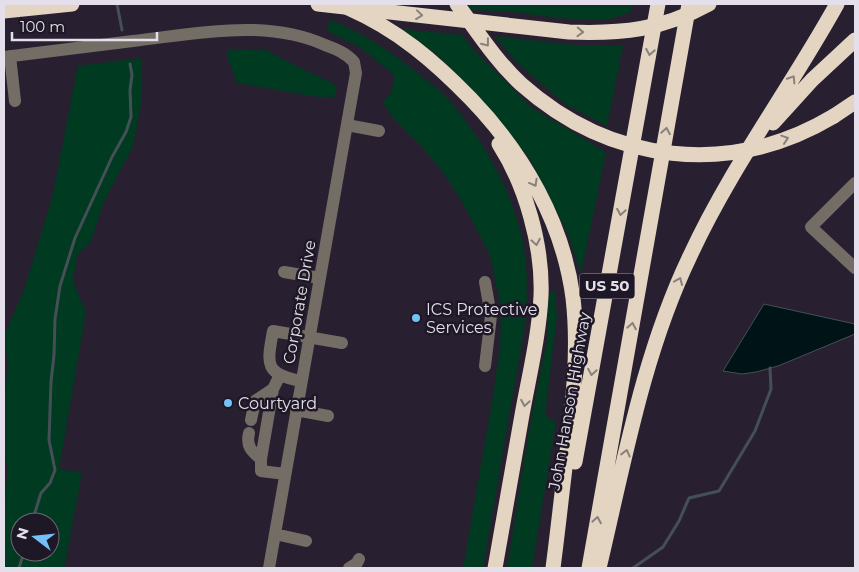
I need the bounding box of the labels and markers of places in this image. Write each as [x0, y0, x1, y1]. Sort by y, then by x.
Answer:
place label: ICS Protective Services [426, 300, 537, 337]
marker: ICS Protective Services [410, 312, 422, 324]
place label: Courtyard [238, 394, 317, 413]
marker: Courtyard [222, 397, 234, 409]

